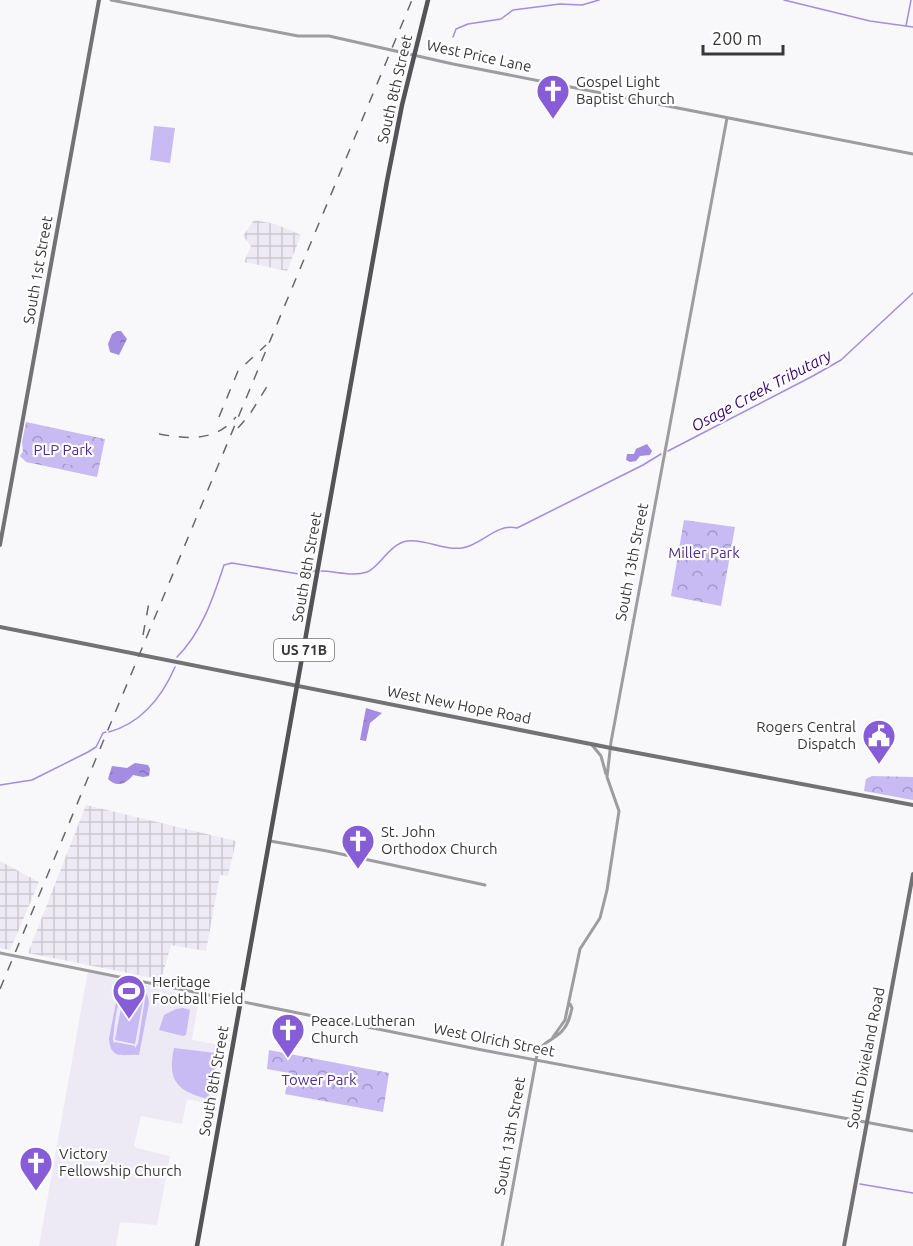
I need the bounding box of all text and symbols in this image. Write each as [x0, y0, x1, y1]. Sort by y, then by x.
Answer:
scale bar [703, 18, 782, 56]
text: 200 m [712, 28, 762, 48]
street label: South 8th Street [374, 33, 415, 145]
street label: West Price Lane [425, 36, 533, 75]
church icon: Gospel Light Baptist Church [535, 73, 571, 120]
place label: Gospel Light Baptist Church [576, 73, 675, 107]
street label: South 1st Street [20, 215, 55, 325]
water label: Osage Creek Tributary [688, 345, 835, 435]
park label: PLP Park [34, 441, 93, 458]
street label: South 13th Street [612, 501, 651, 622]
street label: South 8th Street [288, 511, 325, 623]
park label: Miller Park [668, 544, 740, 561]
road number: US 71B [274, 639, 334, 661]
street label: West New Hope Road [386, 682, 532, 727]
place label: Rogers Central Dispatch [756, 718, 856, 752]
public building icon: Rogers Central Dispatch [861, 718, 897, 765]
church icon: St. John Orthodox Church [340, 823, 376, 870]
place label: St. John Orthodox Church [381, 823, 498, 857]
sports icon: Heritage Football Field [111, 973, 147, 1020]
place label: Heritage Football Field [152, 973, 244, 1007]
street label: South Dixieland Road [843, 986, 888, 1130]
church icon: Peace Lutheran Church [270, 1012, 306, 1059]
place label: Peace Lutheran Church [311, 1012, 415, 1046]
street label: West Olrich Street [432, 1019, 556, 1060]
street label: South 8th Street [195, 1025, 232, 1137]
park label: Tower Park [281, 1071, 357, 1088]
street label: South 13th Street [491, 1075, 528, 1196]
church icon: Victory Fellowship Church [18, 1145, 54, 1192]
place label: Victory Fellowship Church [59, 1145, 182, 1179]

